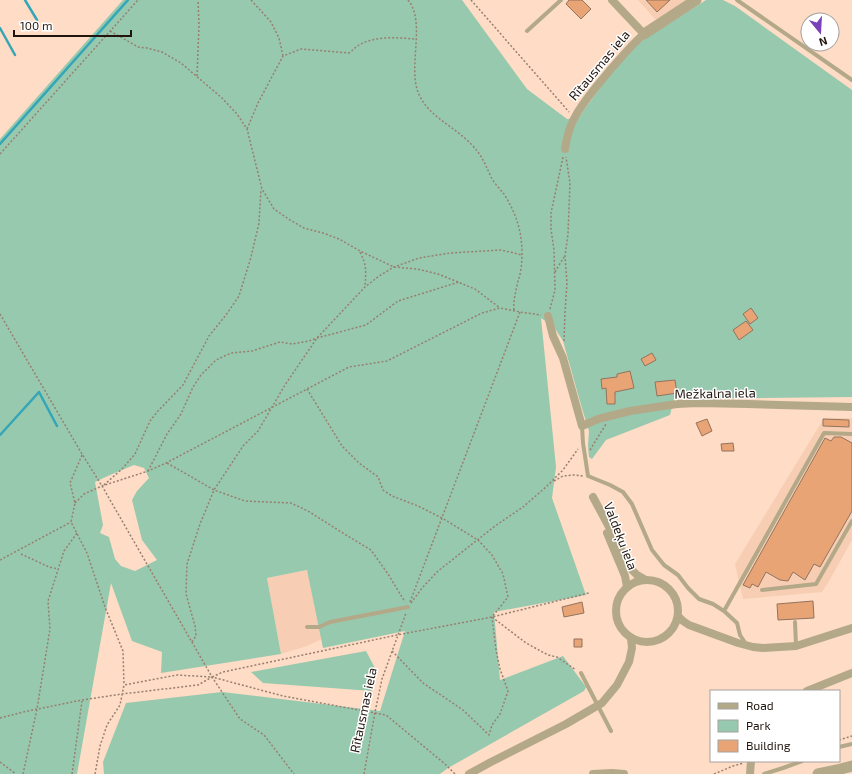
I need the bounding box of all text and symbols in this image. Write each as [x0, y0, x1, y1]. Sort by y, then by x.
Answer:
scale bar [14, 12, 131, 38]
north arrow [800, 12, 840, 52]
text: 100 m [20, 18, 52, 32]
street label: Rītausmas iela [565, 27, 633, 103]
text: N [817, 35, 829, 49]
street label: Mežkalna iela [674, 384, 756, 402]
street label: Valdeķu iela [600, 500, 641, 572]
street label: Rītausmas iela [346, 666, 380, 754]
legend [710, 690, 840, 762]
text: Road [746, 698, 774, 712]
text: Park [746, 718, 771, 732]
text: Building [746, 738, 791, 752]

